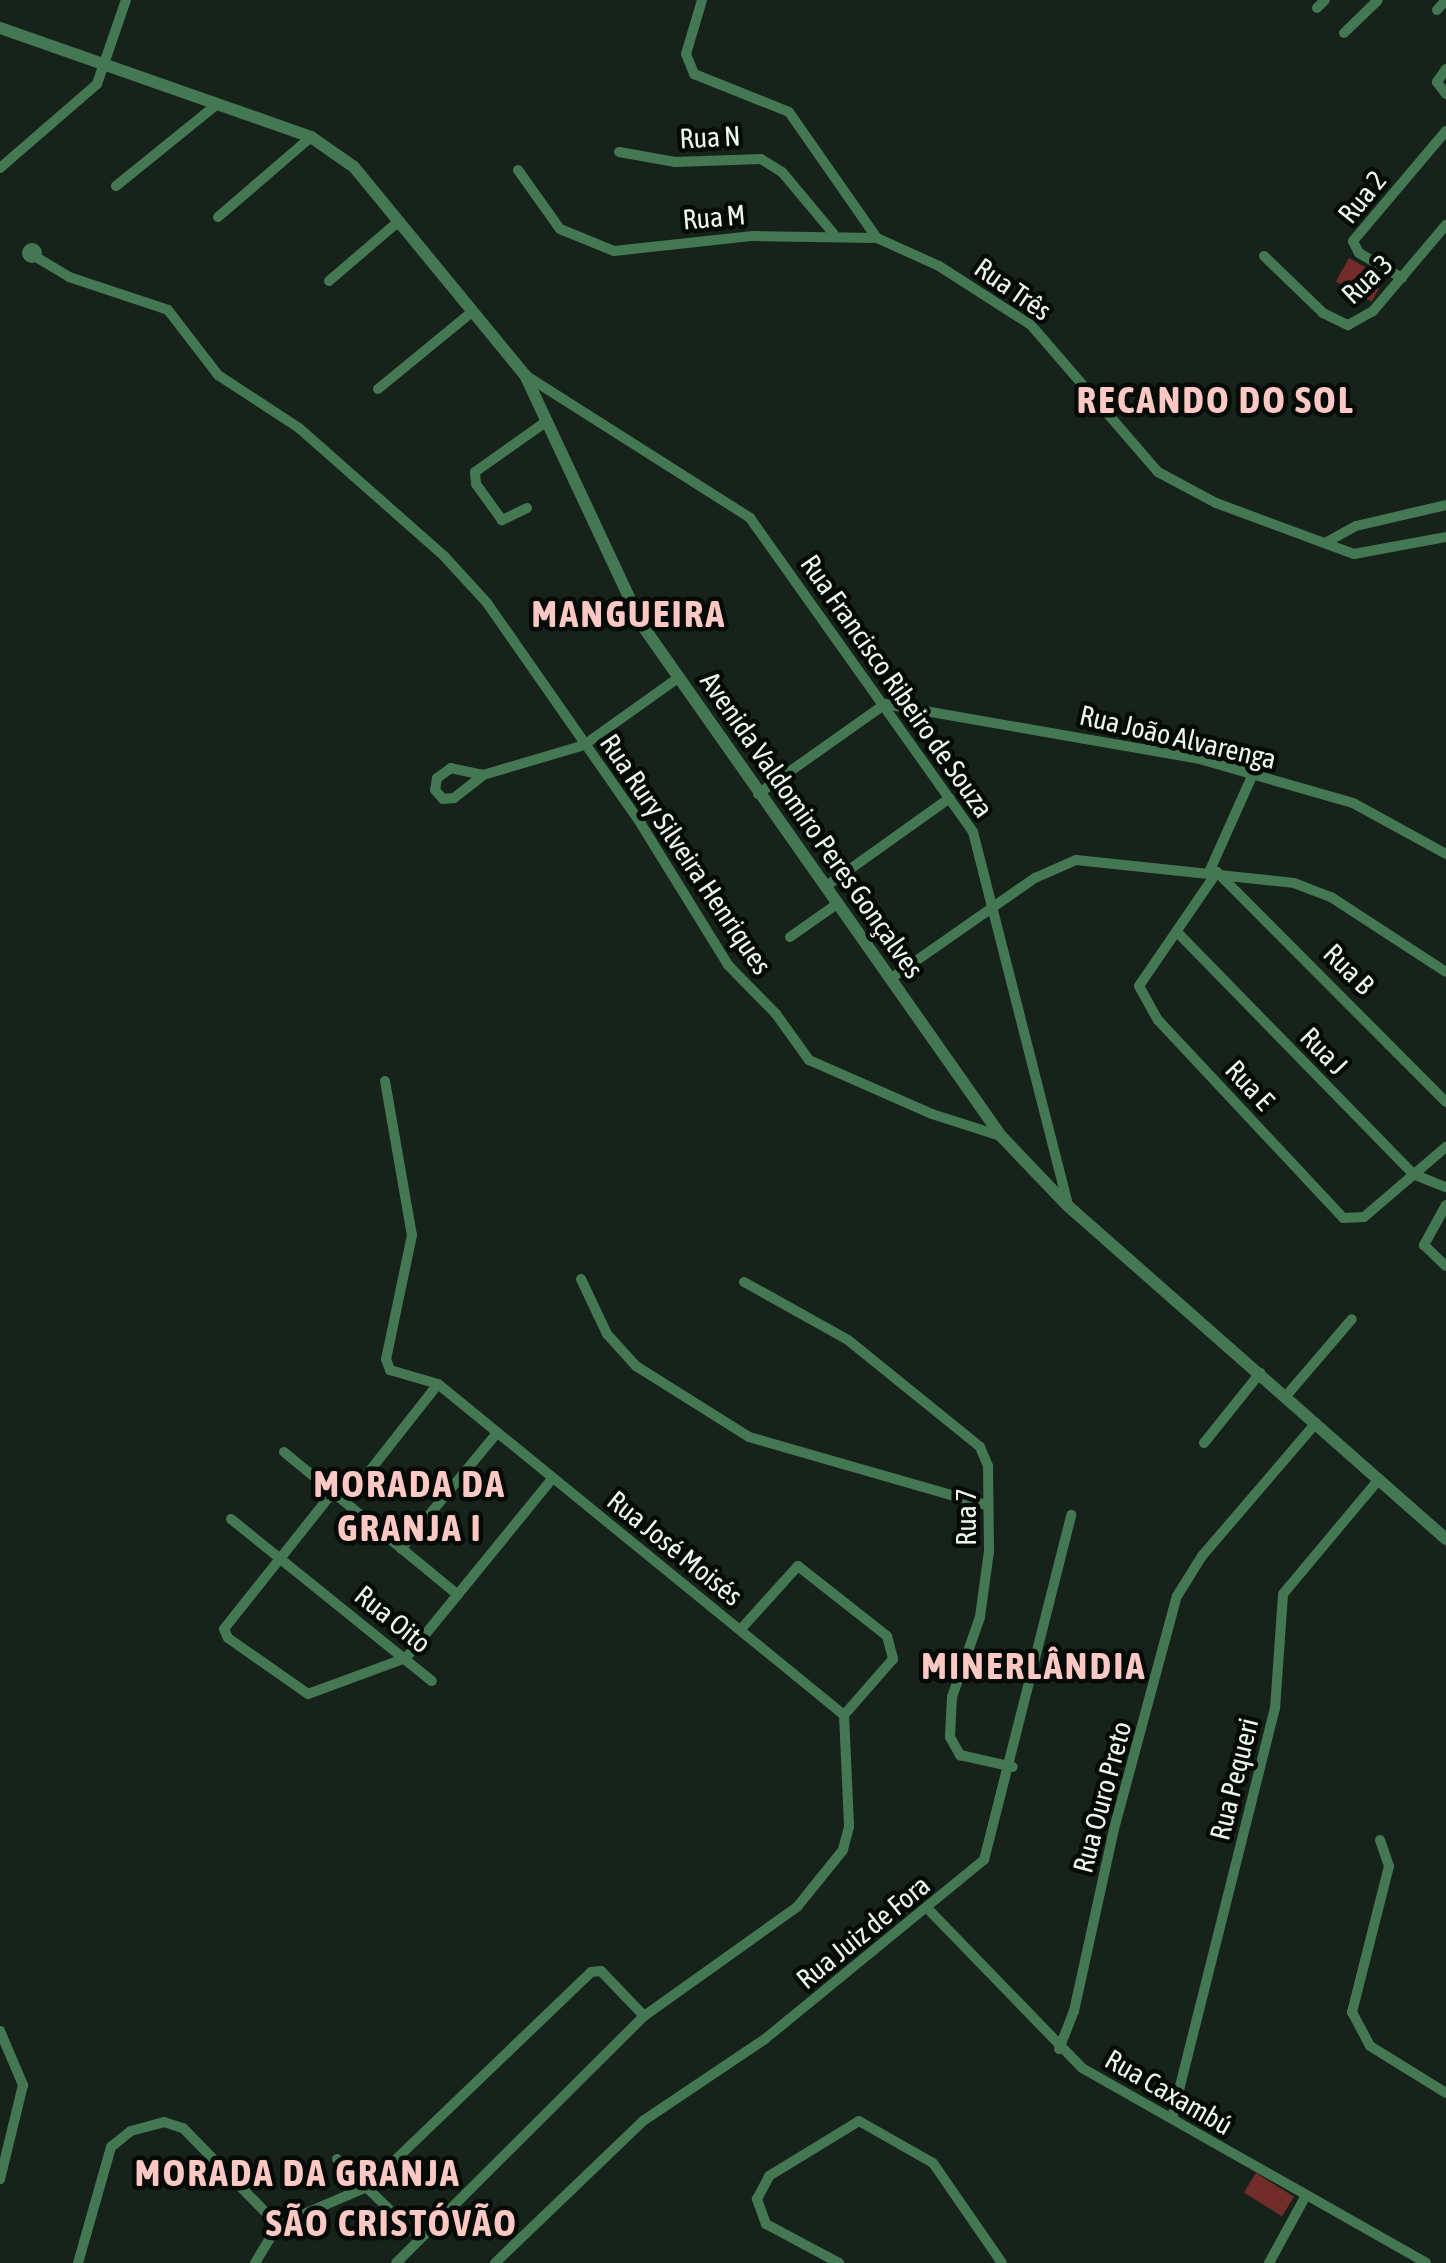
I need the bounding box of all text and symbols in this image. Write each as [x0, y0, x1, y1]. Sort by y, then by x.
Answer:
street label: Rua N [679, 119, 741, 155]
street label: Rua 2 [1331, 164, 1393, 230]
street label: Rua M [681, 198, 747, 236]
street label: Rua 3 [1335, 247, 1399, 311]
street label: Rua Três [968, 251, 1058, 327]
district label: RECANDO DO SOL [1077, 377, 1355, 423]
street label: Rua Francisco Ribeiro de Souza [793, 548, 1001, 824]
district label: MANGUEIRA [531, 591, 727, 637]
street label: Avenida Valdomiro Peres Gonçalves [693, 665, 931, 985]
street label: Rua João Alvarenga [1076, 698, 1280, 776]
street label: Rua Rury Silveira Henriques [593, 728, 779, 980]
street label: Rua B [1317, 937, 1381, 1001]
street label: Rua J [1293, 1020, 1355, 1082]
street label: Rua E [1219, 1053, 1281, 1117]
district label: MORADA DA GRANJA I [314, 1461, 506, 1550]
street label: Rua José Moisés [601, 1483, 749, 1613]
street label: Rua 7 [949, 1488, 983, 1546]
street label: Rua Oito [348, 1578, 438, 1660]
district label: MINERLÂNDIA [921, 1643, 1147, 1689]
street label: Rua Pequeri [1203, 1714, 1265, 1844]
street label: Rua Ouro Preto [1066, 1718, 1138, 1876]
street label: Rua Juiz de Fora [790, 1868, 936, 1996]
street label: Rua Caxambú [1099, 2042, 1239, 2142]
district label: MORADA DA GRANJA [135, 2150, 461, 2196]
district label: SÃO CRISTÓVÃO [266, 2200, 518, 2246]

